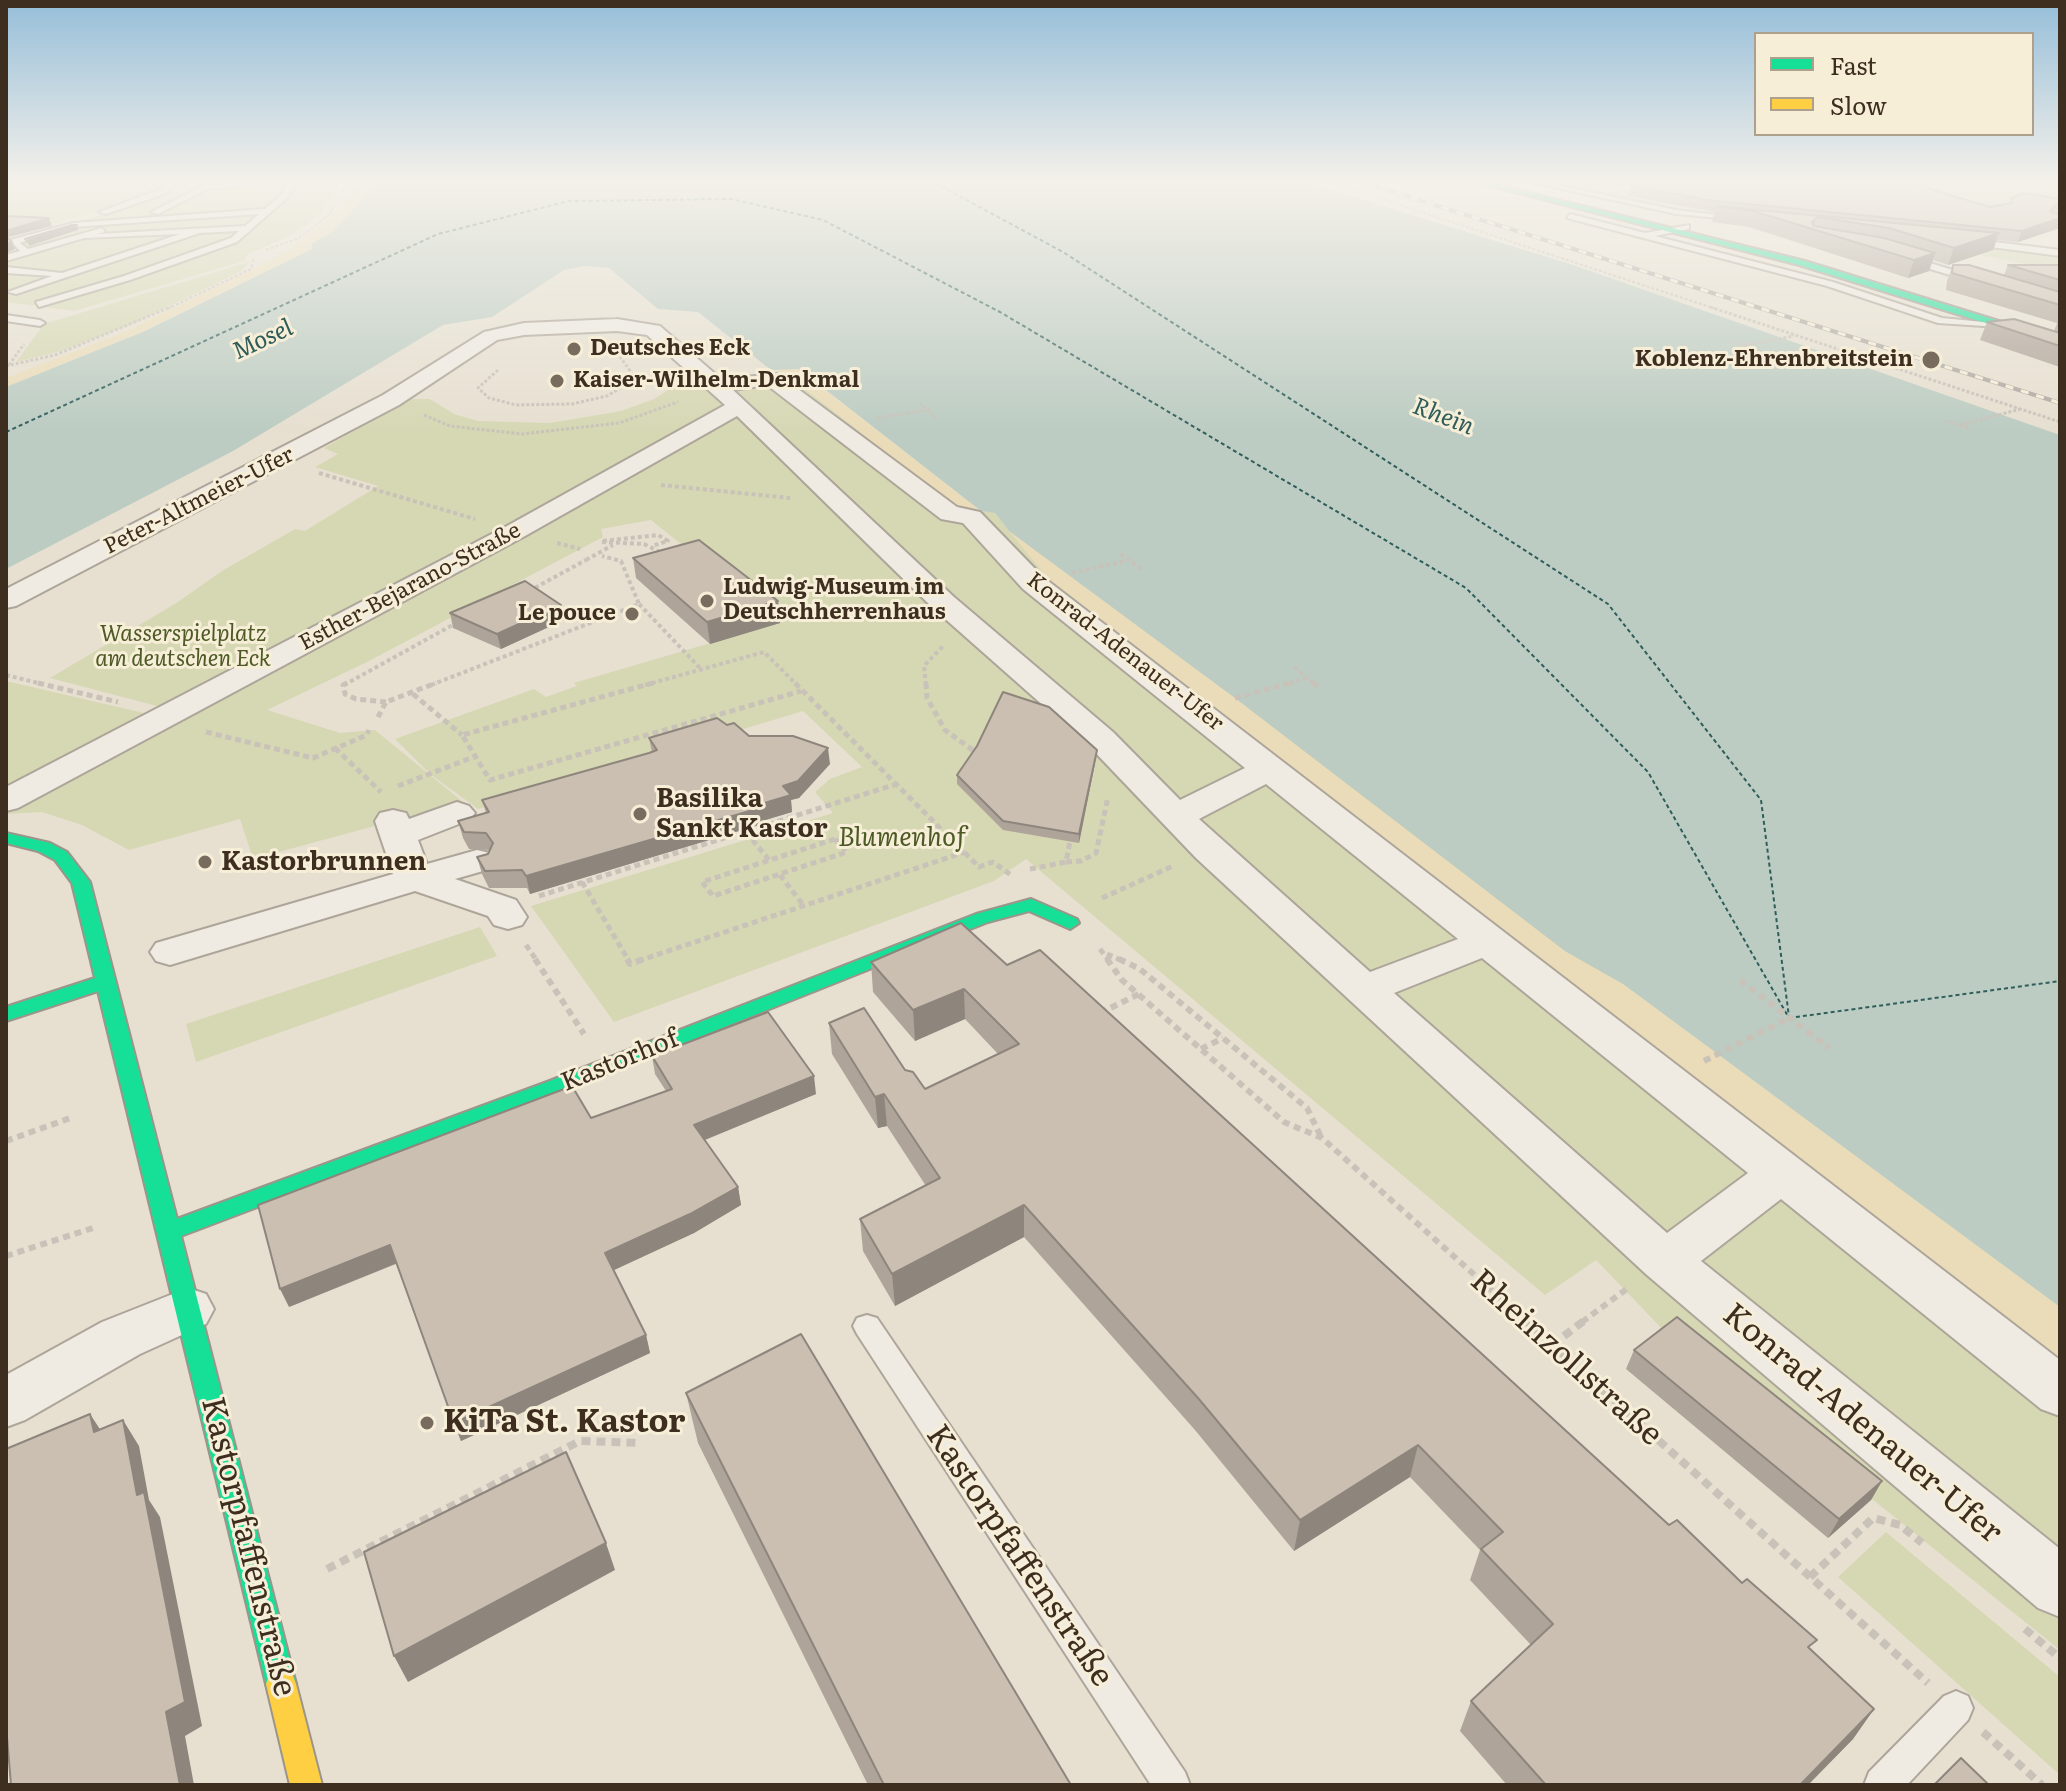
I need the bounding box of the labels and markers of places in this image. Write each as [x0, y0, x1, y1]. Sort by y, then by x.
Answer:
place label: Deutsches Eck [590, 336, 750, 362]
marker: Deutsches Eck [565, 340, 583, 358]
place label: Koblenz-Ehrenbreitstein [1635, 347, 1913, 373]
marker: Koblenz-Ehrenbreitstein [1920, 349, 1942, 371]
place label: Kaiser-Wilhelm-Denkmal [573, 368, 859, 394]
marker: Kaiser-Wilhelm-Denkmal [548, 372, 566, 390]
place label: Ludwig-Museum im Deutschherrenhaus [723, 575, 946, 626]
marker: Ludwig-Museum im Deutschherrenhaus [698, 592, 716, 610]
place label: Le pouce [518, 601, 616, 627]
marker: Le pouce [623, 605, 641, 623]
place label: Basilika Sankt Kastor [656, 783, 828, 844]
marker: Basilika Sankt Kastor [631, 805, 649, 823]
place label: Kastorbrunnen [221, 846, 426, 878]
marker: Kastorbrunnen [196, 853, 214, 871]
place label: KiTa St. Kastor [443, 1404, 685, 1442]
marker: KiTa St. Kastor [418, 1414, 436, 1432]

